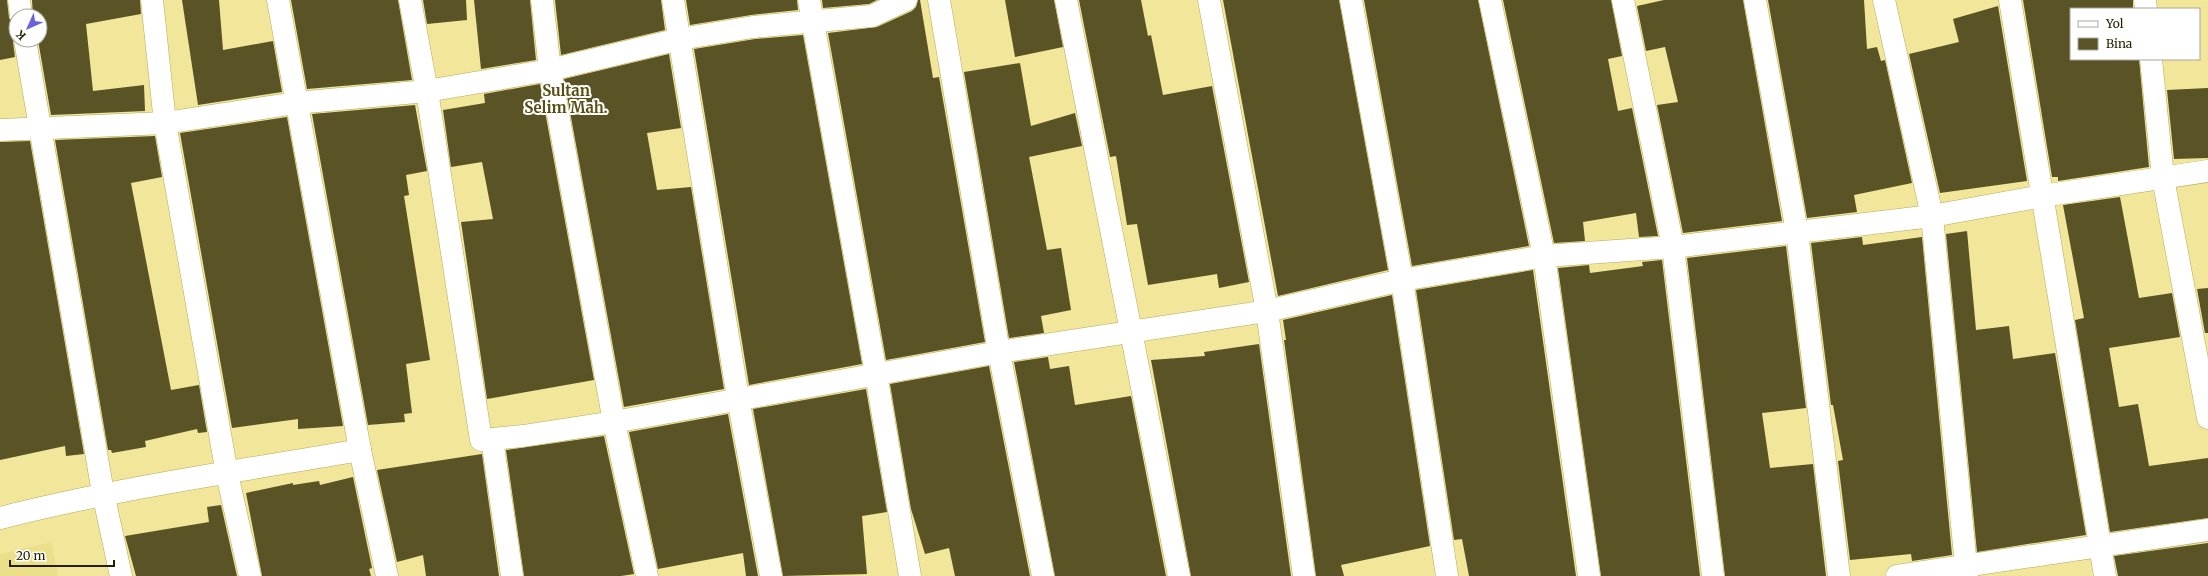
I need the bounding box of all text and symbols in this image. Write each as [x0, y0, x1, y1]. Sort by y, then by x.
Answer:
north arrow [8, 8, 48, 48]
legend [2070, 8, 2200, 60]
text: Yol [2105, 16, 2124, 31]
text: K [13, 27, 29, 43]
text: Bina [2106, 36, 2133, 51]
district label: Sultan Selim Mah. [524, 81, 608, 117]
scale bar [10, 542, 114, 568]
text: 20 m [16, 548, 45, 563]

